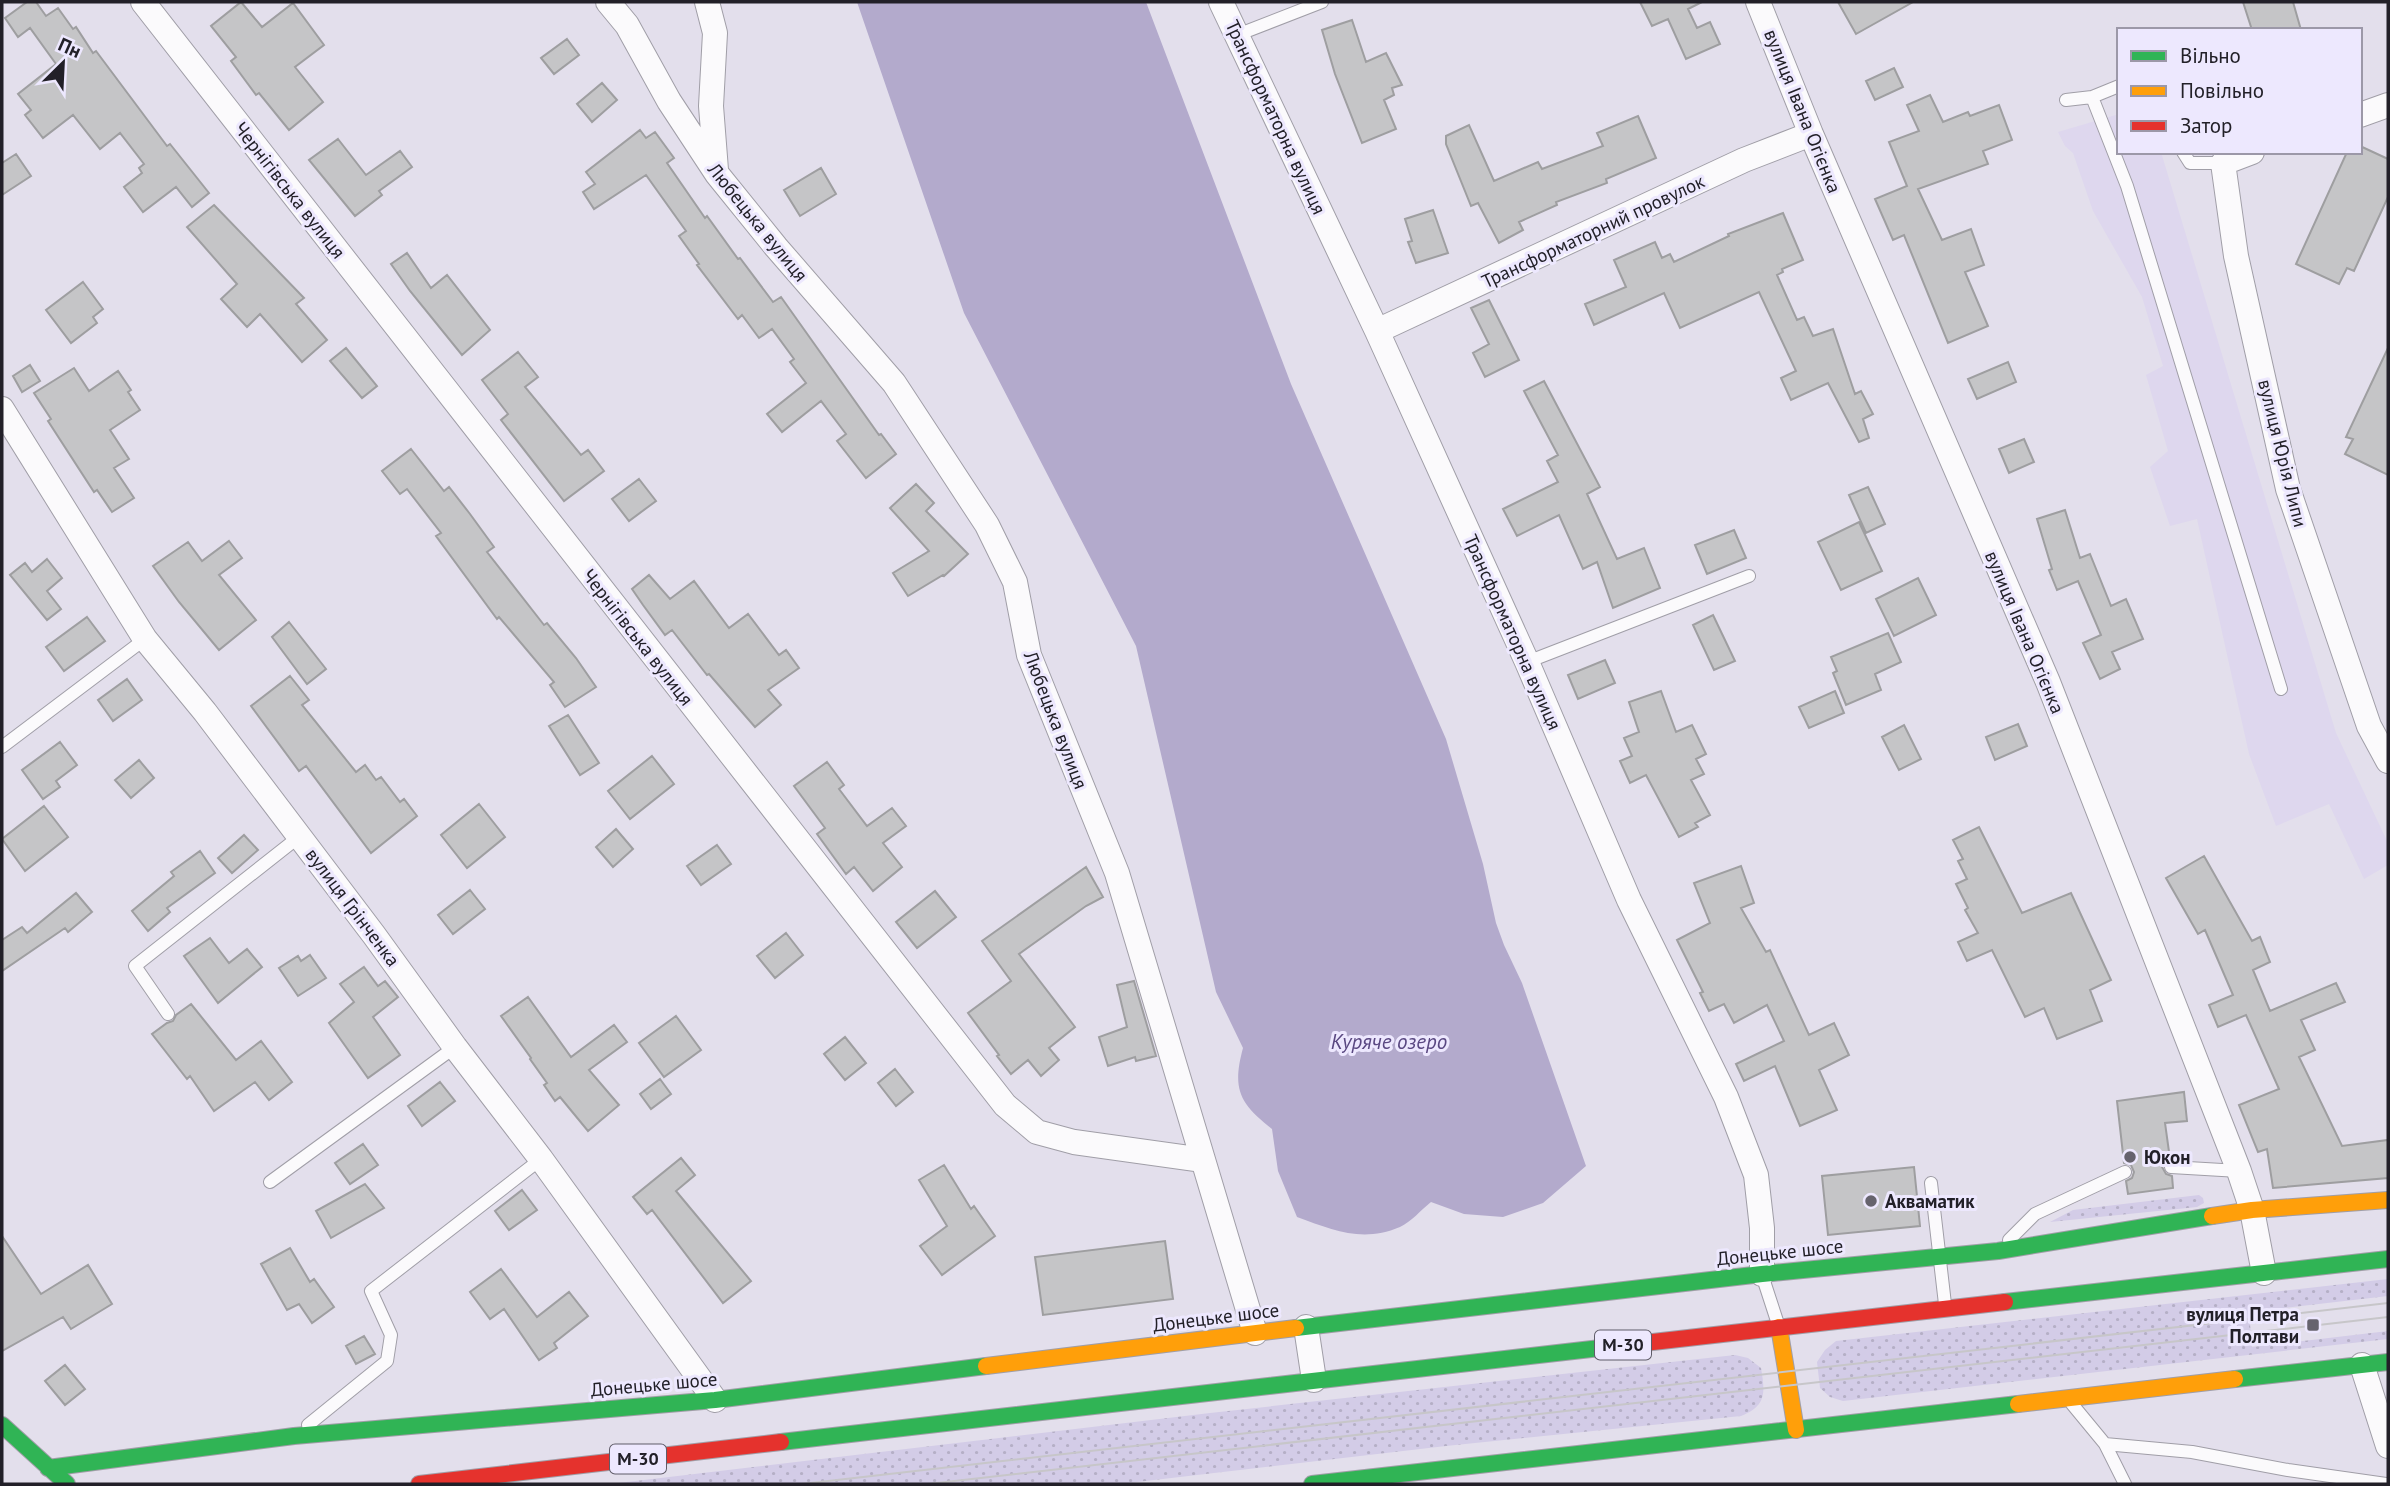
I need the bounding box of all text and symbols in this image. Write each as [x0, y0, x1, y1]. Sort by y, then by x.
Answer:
street label: Трансформаторна вулиця [1220, 16, 1332, 218]
street label: вулиця Івана Огієнка [1759, 26, 1847, 196]
north arrow [28, 28, 98, 98]
legend [2117, 28, 2362, 154]
text: Пн [55, 32, 85, 63]
text: Вільно [2180, 42, 2241, 69]
text: Повільно [2180, 77, 2264, 104]
text: Затор [2180, 112, 2232, 139]
street label: Чернігівська вулиця [229, 117, 351, 263]
street label: Любецька вулиця [702, 157, 813, 286]
street label: Трансформаторний провулок [1478, 169, 1708, 293]
street label: вулиця Юрія Липи [2253, 377, 2313, 529]
street label: Трансформаторна вулиця [1459, 530, 1567, 734]
street label: вулиця Івана Огієнка [1980, 547, 2070, 717]
street label: Чернігівська вулиця [577, 564, 699, 710]
street label: Любецька вулиця [1018, 647, 1093, 792]
street label: вулиця Грінченка [301, 843, 405, 971]
water label: Куряче озеро [1331, 1028, 1447, 1055]
place label: Юкон [2144, 1145, 2191, 1169]
marker: Юкон [2122, 1149, 2138, 1165]
place label: Акваматик [1885, 1189, 1975, 1213]
marker: Акваматик [1863, 1193, 1879, 1209]
street label: Донецьке шосе [1716, 1233, 1844, 1271]
street label: Донецьке шосе [1151, 1297, 1281, 1337]
place label: вулиця Петра Полтави [2186, 1302, 2299, 1348]
marker: вулиця Петра Полтави [2305, 1317, 2321, 1333]
road number: М-30 [1595, 1330, 1651, 1360]
street label: Донецьке шосе [590, 1367, 718, 1401]
road number: М-30 [610, 1444, 666, 1474]

